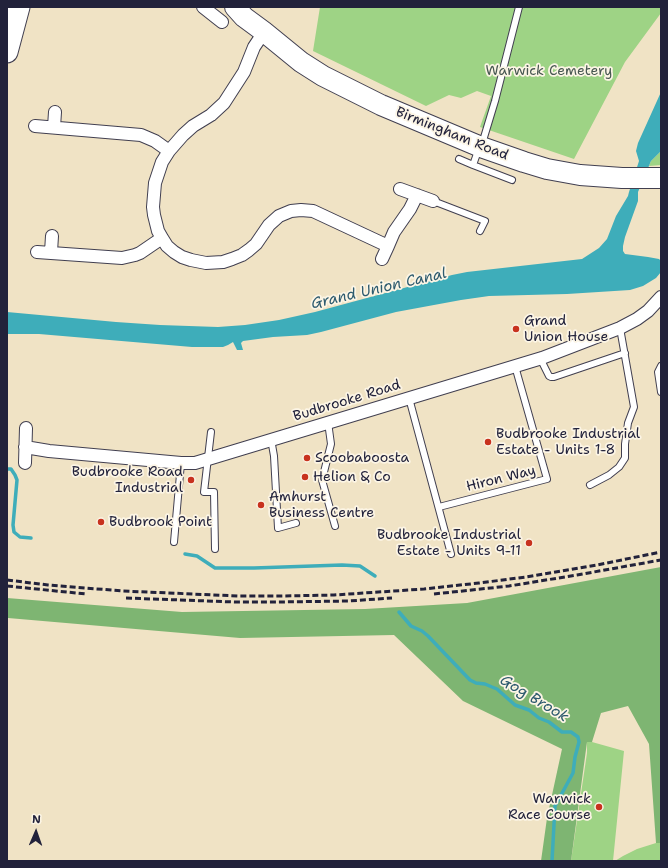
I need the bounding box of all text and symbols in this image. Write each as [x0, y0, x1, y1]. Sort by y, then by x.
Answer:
park label: Warwick Cemetery [486, 63, 612, 79]
street label: Birmingham Road [393, 104, 511, 164]
water label: Grand Union Canal [309, 265, 449, 313]
place label: Grand Union House [524, 313, 608, 346]
marker: Grand Union House [511, 324, 521, 334]
street label: Budbrooke Road [291, 377, 403, 425]
place label: Budbrooke Industrial Estate - Units 1-8 [496, 426, 640, 458]
marker: Budbrooke Industrial Estate - Units 1-8 [483, 437, 493, 447]
place label: Scoobaboosta [315, 450, 409, 466]
marker: Scoobaboosta [302, 453, 312, 463]
street label: Hiron Way [465, 462, 537, 496]
place label: Budbrooke Road Industrial [72, 464, 183, 496]
place label: Helion & Co [313, 469, 391, 485]
marker: Helion & Co [300, 472, 310, 482]
marker: Budbrooke Road Industrial [186, 475, 196, 485]
place label: Amhurst Business Centre [269, 489, 374, 522]
marker: Amhurst Business Centre [256, 500, 266, 510]
place label: Budbrook Point [109, 514, 212, 530]
marker: Budbrook Point [96, 517, 106, 527]
place label: Budbrooke Industrial Estate - Units 9-11 [377, 527, 521, 560]
marker: Budbrooke Industrial Estate - Units 9-11 [524, 538, 534, 548]
water label: Gog Brook [496, 671, 572, 727]
place label: Warwick Race Course [508, 791, 591, 824]
marker: Warwick Race Course [594, 802, 604, 812]
north arrow [16, 812, 56, 852]
text: N [32, 812, 41, 827]

